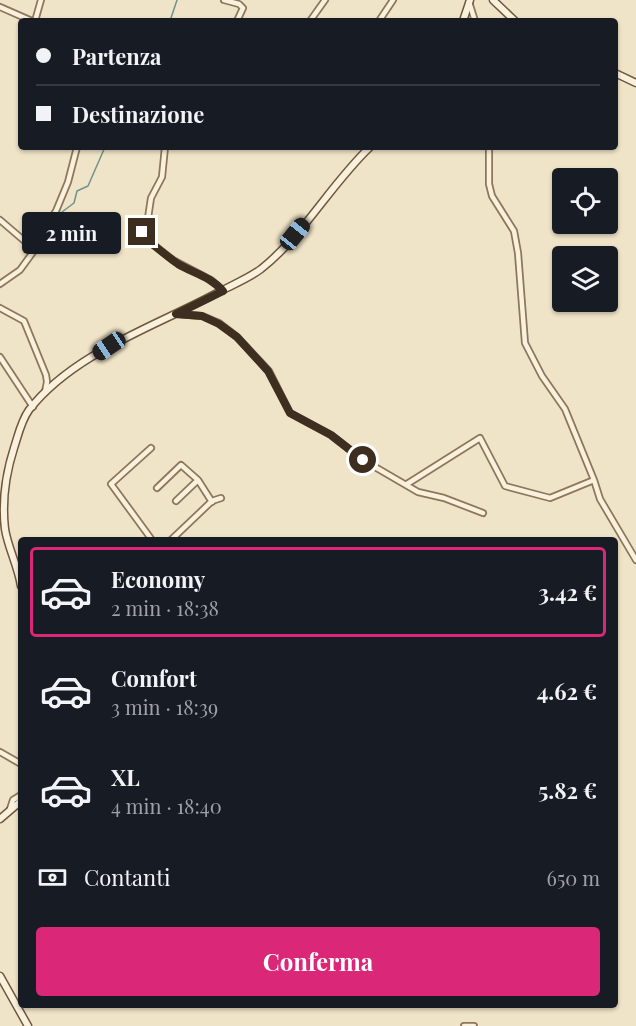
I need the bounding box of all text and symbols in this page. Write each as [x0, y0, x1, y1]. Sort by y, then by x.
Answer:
text: Partenza [72, 41, 161, 71]
text: Destinazione [72, 99, 204, 129]
map controls [552, 168, 618, 312]
button: locate [552, 168, 618, 234]
callout: 2 min [22, 211, 121, 253]
car [277, 214, 313, 254]
route end [128, 218, 155, 245]
text: 2 min [46, 219, 97, 246]
button: layers [552, 246, 618, 312]
car [89, 328, 129, 364]
route start [349, 446, 376, 473]
text: Economy [111, 564, 205, 594]
icon: car [39, 565, 93, 619]
text: 3.42 € [538, 577, 597, 607]
text: 2 min · 18:38 [111, 594, 219, 621]
text: Comfort [111, 663, 197, 693]
icon: car [39, 664, 93, 718]
text: 4.62 € [537, 676, 597, 706]
text: 3 min · 18:39 [111, 693, 218, 720]
text: XL [111, 762, 140, 792]
icon: car [39, 763, 93, 817]
text: 5.82 € [538, 775, 597, 805]
text: 4 min · 18:40 [111, 792, 222, 819]
icon: cash [36, 861, 69, 894]
text: Contanti [84, 862, 170, 892]
text: 650 m [547, 864, 600, 891]
button: Conferma [36, 927, 600, 996]

